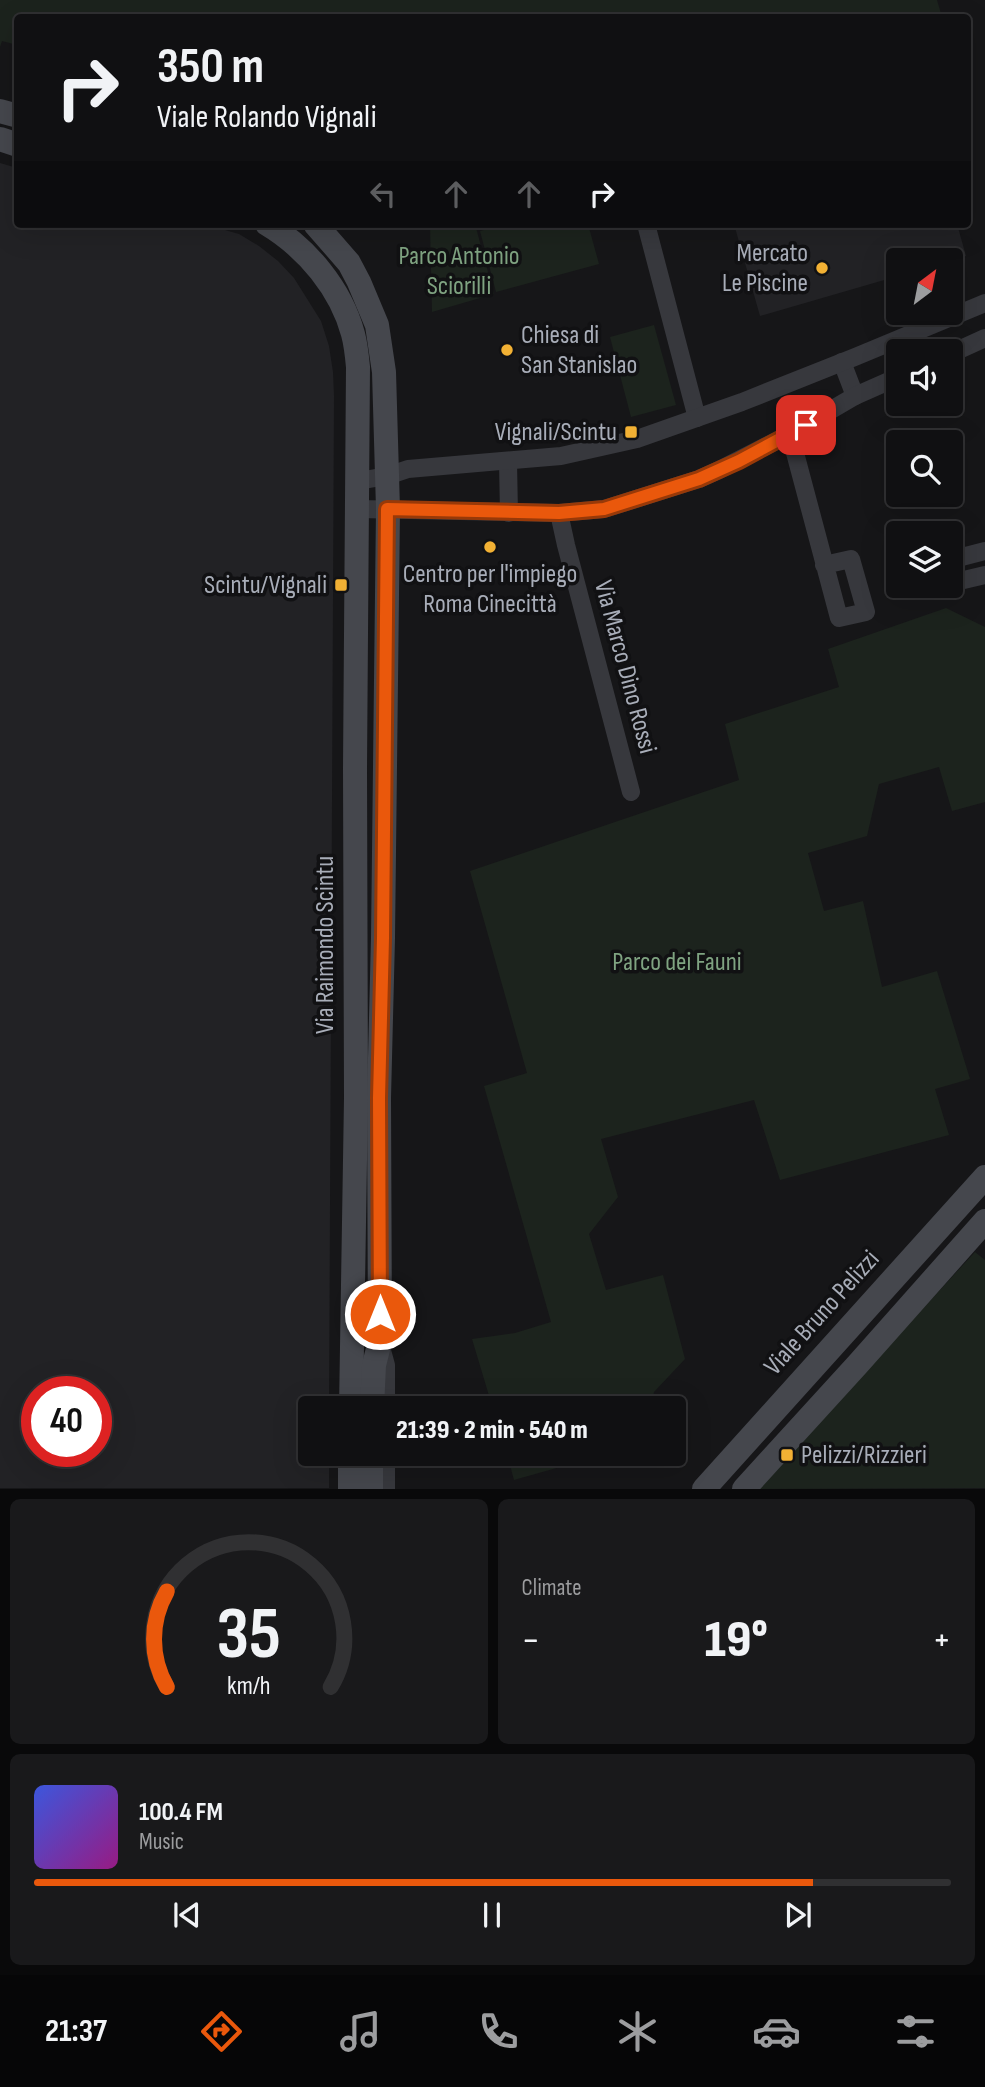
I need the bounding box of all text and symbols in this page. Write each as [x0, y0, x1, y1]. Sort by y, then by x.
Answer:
text: 350 m [157, 38, 264, 97]
icon: right [42, 42, 133, 133]
text: Viale Rolando Vignali [157, 98, 377, 137]
icon: left [364, 175, 402, 213]
icon: ahead [437, 175, 475, 213]
icon: ahead [510, 175, 548, 213]
icon: right [583, 175, 621, 213]
place label: Mercato Le Piscine [722, 238, 808, 299]
park label: Parco Antonio Sciorilli [398, 241, 520, 302]
north arrow [886, 248, 962, 326]
map controls [886, 248, 963, 598]
marker: Mercato Le Piscine [814, 260, 830, 276]
place label: Chiesa di San Stanislao [521, 320, 637, 381]
button: sound [886, 339, 963, 416]
marker: Chiesa di San Stanislao [499, 342, 515, 358]
pin [776, 395, 836, 455]
icon: arrive [787, 406, 825, 444]
place label: Vignali/Scintu [495, 417, 617, 448]
marker: Vignali/Scintu [623, 424, 639, 440]
button: search [886, 430, 963, 507]
button: layers [886, 521, 963, 598]
marker: Centro per l'impiego Roma Cinecittà [482, 539, 498, 555]
place label: Centro per l'impiego Roma Cinecittà [403, 559, 577, 620]
place label: Scintu/Vignali [204, 570, 327, 601]
marker: Scintu/Vignali [333, 577, 349, 593]
street label: Via Marco Dino Rossi [587, 577, 663, 757]
street label: Via Raimondo Scintu [310, 856, 341, 1034]
park label: Parco dei Fauni [612, 947, 742, 978]
street label: Viale Bruno Pelizzi [758, 1244, 886, 1382]
position arrow [343, 1277, 417, 1351]
speed limit sign: 40 [21, 1376, 112, 1467]
text: 21:39 · 2 min · 540 m [396, 1415, 588, 1446]
place label: Pelizzi/Rizzieri [801, 1440, 927, 1471]
marker: Pelizzi/Rizzieri [779, 1447, 795, 1463]
text: Climate [522, 1574, 581, 1602]
text: 35 [216, 1592, 281, 1680]
text: 19° [705, 1609, 768, 1672]
text: − [522, 1618, 540, 1663]
text: + [932, 1618, 951, 1663]
text: km/h [227, 1671, 270, 1702]
text: 100.4 FM [139, 1797, 223, 1828]
text: Music [139, 1828, 184, 1856]
icon: previous [168, 1896, 206, 1934]
icon: pause [473, 1896, 511, 1934]
icon: next [779, 1896, 817, 1934]
icon: directions [197, 2007, 246, 2056]
icon: music [336, 2007, 385, 2056]
icon: phone [474, 2007, 523, 2056]
icon: climate [613, 2007, 662, 2056]
icon: car [752, 2007, 801, 2056]
icon: filters [891, 2007, 940, 2056]
text: 21:37 [45, 2012, 107, 2051]

